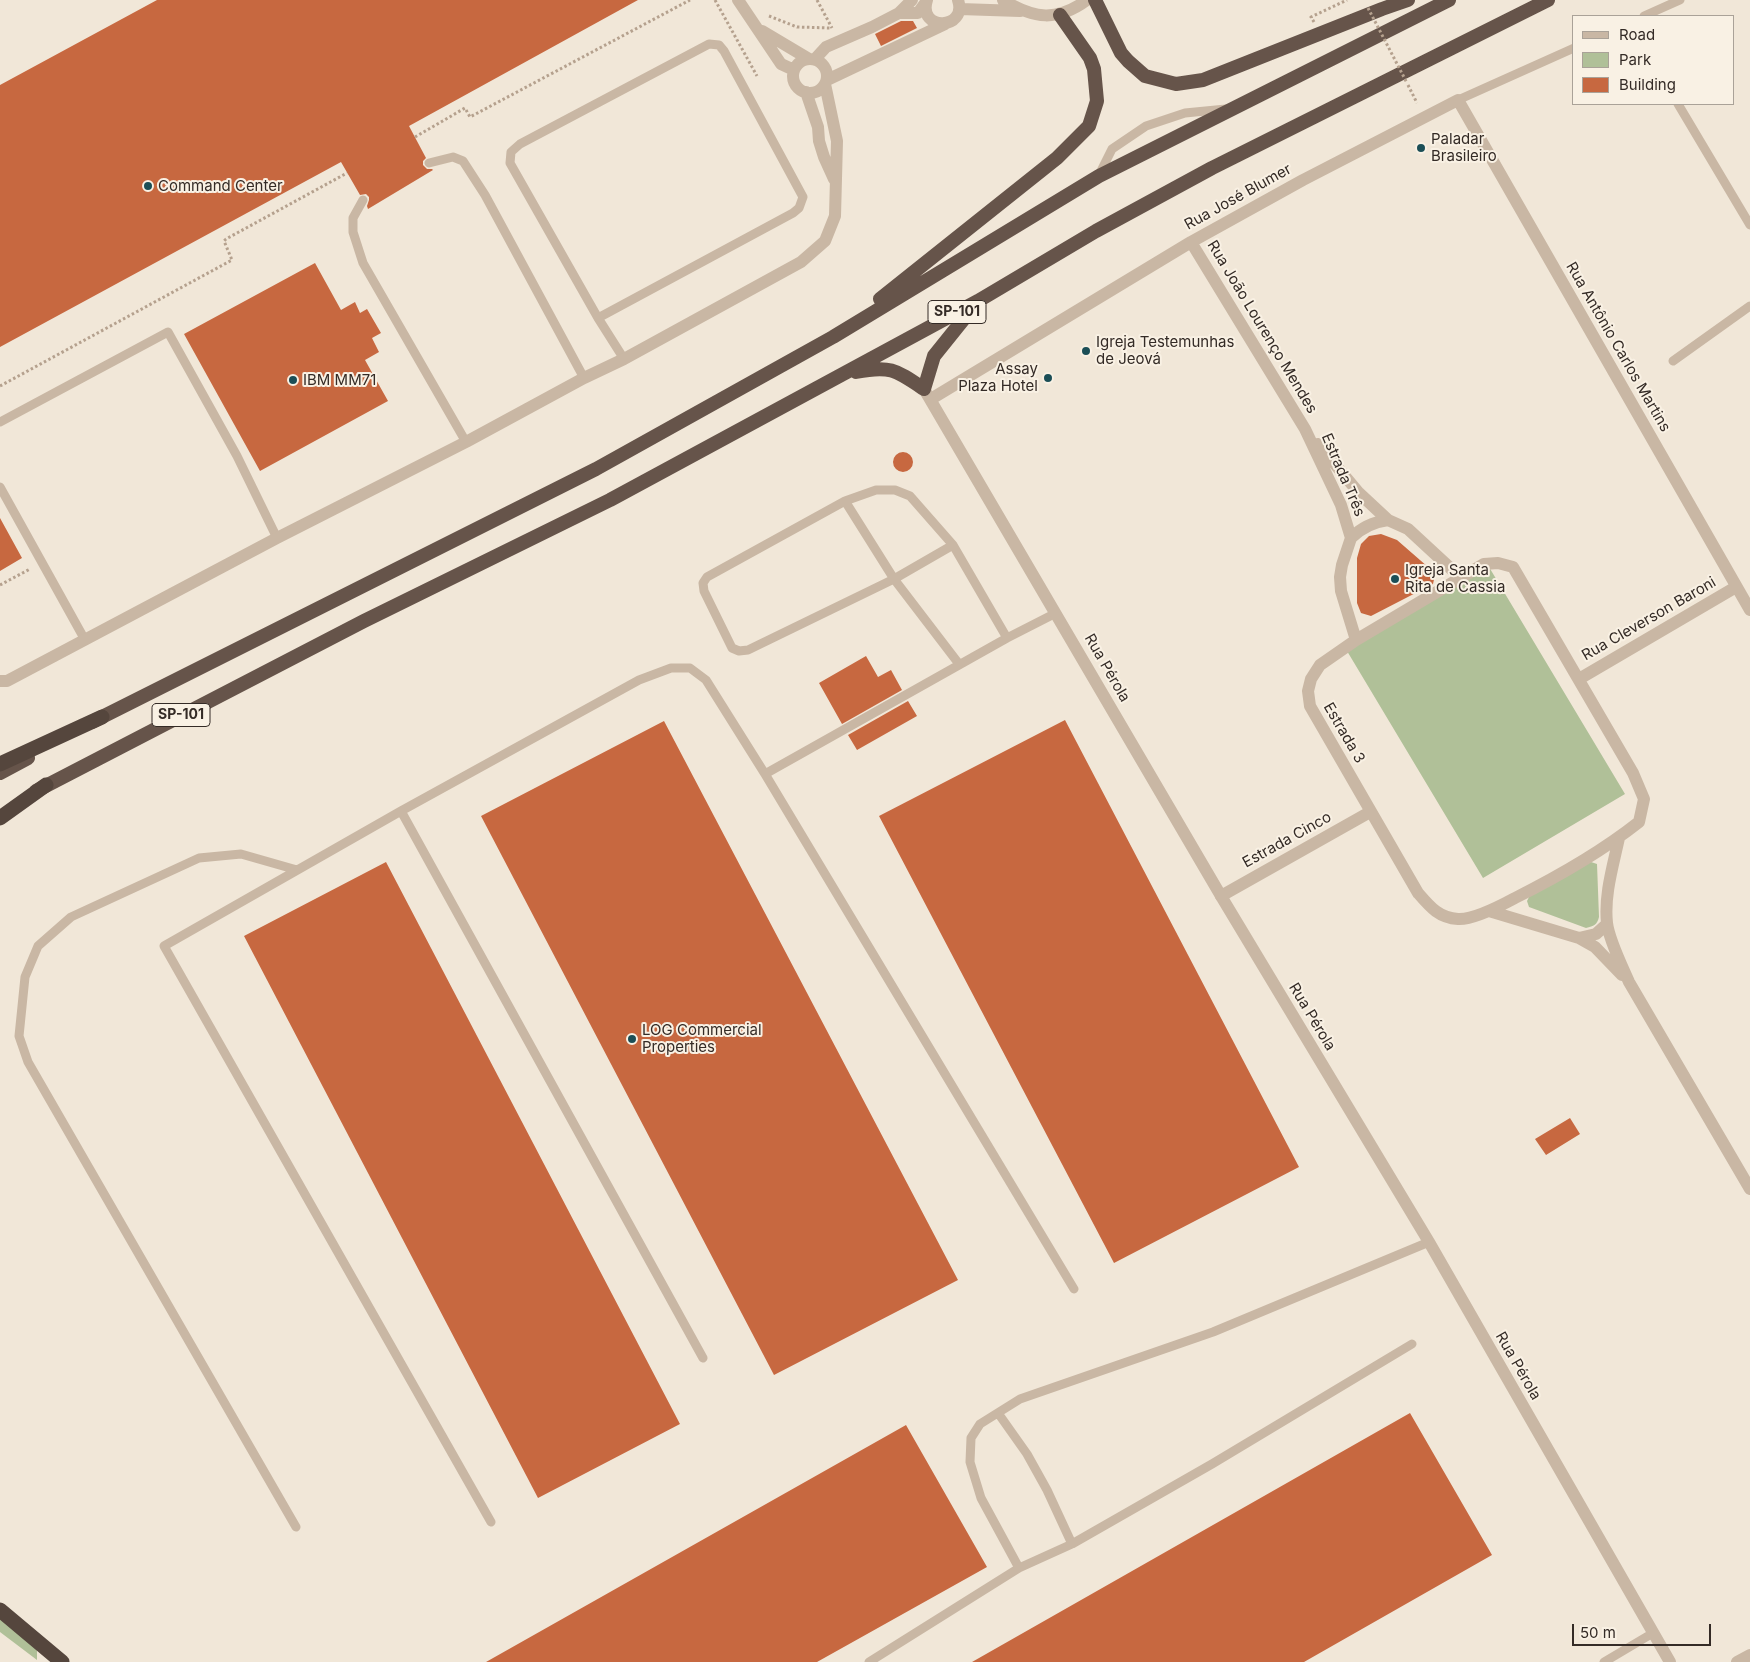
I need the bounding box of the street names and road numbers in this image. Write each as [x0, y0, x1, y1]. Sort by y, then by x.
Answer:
street label: Rua José Blumer [1181, 160, 1295, 234]
street label: Rua João Lourenço Mendes [1203, 237, 1321, 417]
street label: Rua Antônio Carlos Martins [1562, 259, 1674, 435]
road number: SP-101 [928, 300, 986, 324]
street label: Estrada Três [1317, 431, 1369, 519]
street label: Rua Cleverson Baroni [1579, 573, 1719, 665]
street label: Rua Pérola [1080, 631, 1134, 705]
street label: Estrada 3 [1319, 699, 1369, 767]
road number: SP-101 [152, 704, 210, 726]
street label: Estrada Cinco [1239, 808, 1335, 872]
street label: Rua Pérola [1285, 980, 1339, 1054]
street label: Rua Pérola [1491, 1329, 1545, 1403]

